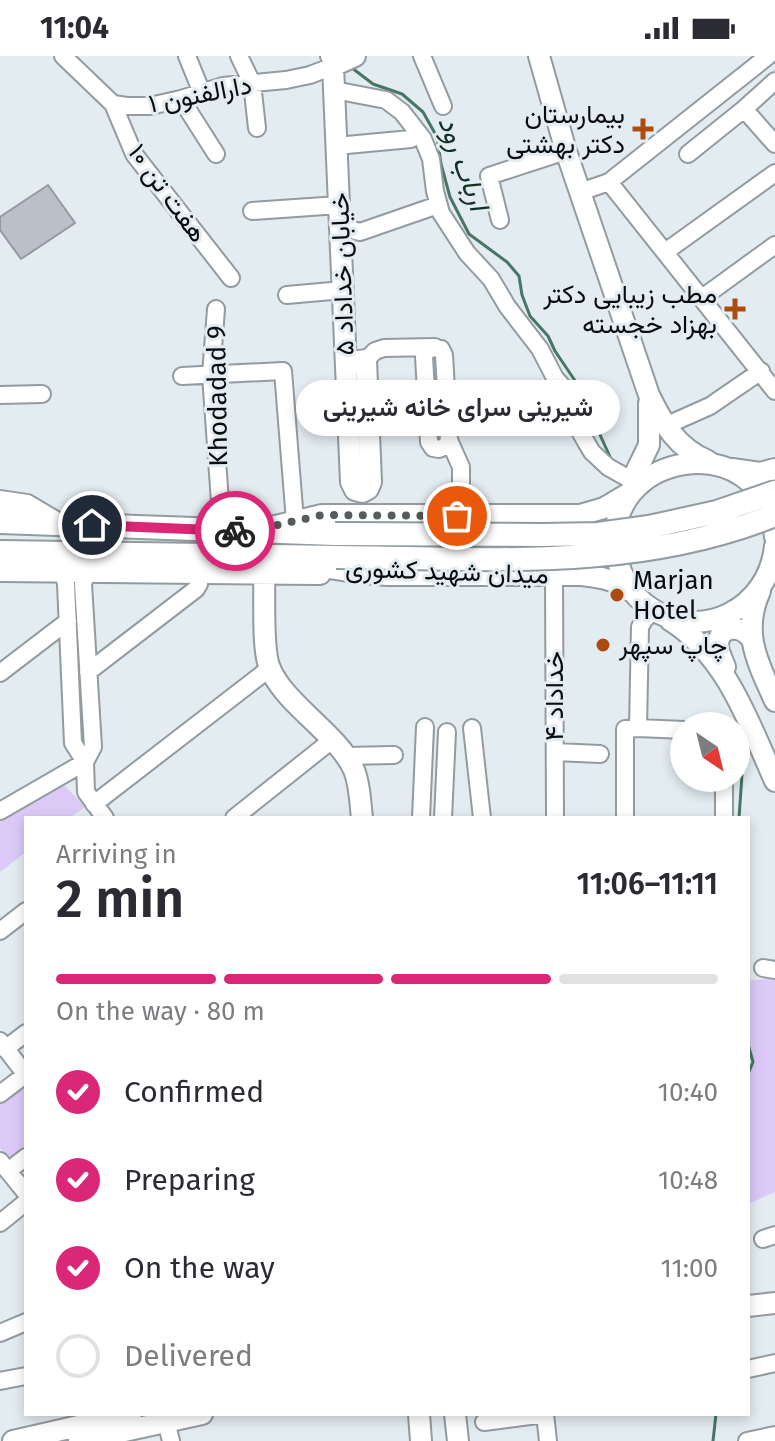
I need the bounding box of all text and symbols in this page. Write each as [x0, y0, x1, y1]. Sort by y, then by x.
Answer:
text: 11:04 [40, 10, 109, 46]
street label: دارالفنون ۱ [146, 69, 254, 120]
place label: بیمارستان دکتر بهشتی [506, 99, 625, 160]
water label: ارباب رود [430, 112, 497, 218]
marker: بیمارستان دکتر بهشتی [632, 118, 654, 140]
street label: هفت تن ۱۰ [122, 138, 214, 249]
street label: خیابان خداداد ۵ [324, 192, 361, 356]
place label: مطب زیبایی دکتر بهزاد خجسته [542, 279, 717, 340]
marker: مطب زیبایی دکتر بهزاد خجسته [724, 298, 746, 320]
street label: Khodadad 9 [201, 325, 234, 467]
callout: شیرینی سرای خانه شیرینی [295, 380, 619, 436]
text: شیرینی سرای خانه شیرینی [323, 392, 593, 423]
pin [423, 482, 491, 550]
pin [58, 491, 126, 559]
courier [195, 491, 275, 571]
icon: bag [435, 494, 479, 538]
icon: home [70, 503, 114, 547]
icon: bike [213, 509, 257, 553]
street label: میدان شهید کشوری [345, 552, 549, 591]
place label: Marjan Hotel [633, 565, 714, 626]
marker: Marjan Hotel [608, 586, 626, 604]
place label: چاپ سپهر [618, 630, 727, 663]
marker: چاپ سپهر [594, 636, 612, 654]
street label: خداداد ۴ [539, 651, 570, 741]
north arrow [670, 712, 750, 792]
map controls [670, 712, 750, 792]
text: Arriving in [56, 839, 177, 870]
text: 11:06–11:11 [577, 866, 718, 902]
text: 2 min [56, 868, 184, 931]
text: On the way · 80 m [56, 996, 265, 1027]
icon: check [56, 1070, 100, 1114]
text: Confirmed [124, 1074, 264, 1110]
text: 10:40 [658, 1077, 718, 1108]
icon: check [56, 1158, 100, 1202]
text: Preparing [124, 1162, 255, 1198]
text: 10:48 [658, 1165, 718, 1196]
icon: check [56, 1246, 100, 1290]
text: On the way [124, 1250, 275, 1286]
text: 11:00 [661, 1253, 718, 1284]
text: Delivered [124, 1338, 253, 1374]

